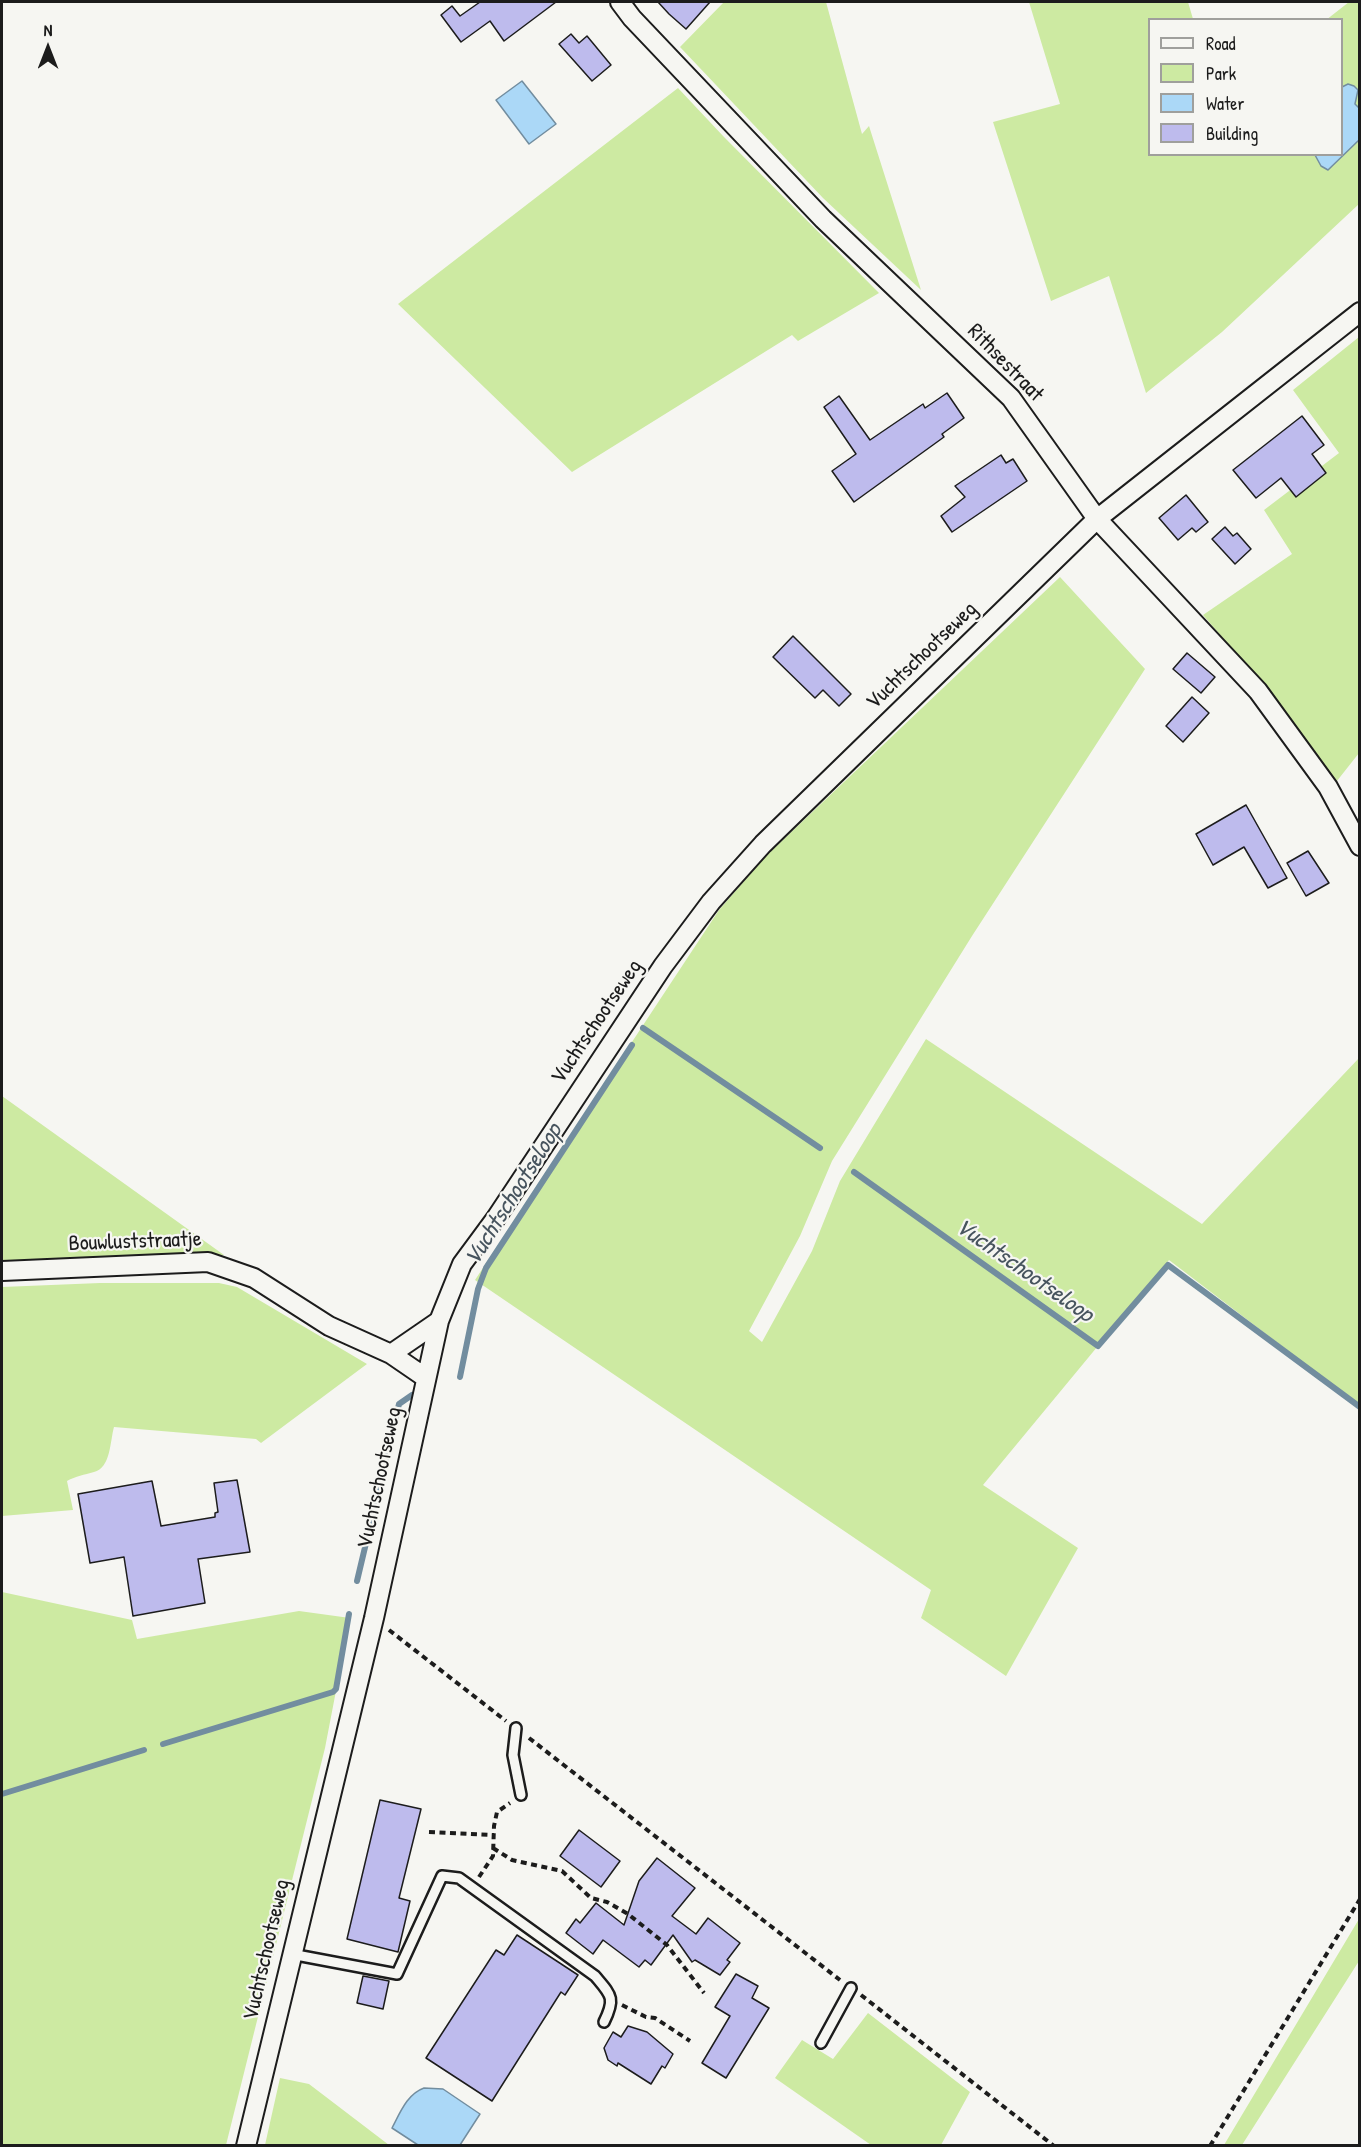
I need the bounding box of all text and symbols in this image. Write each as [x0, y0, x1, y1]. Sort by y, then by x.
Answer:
north arrow [18, 18, 78, 78]
legend [1148, 18, 1343, 156]
text: N [44, 19, 52, 41]
text: Road [1206, 31, 1236, 56]
text: Park [1206, 61, 1236, 86]
text: Water [1206, 91, 1244, 116]
text: Building [1206, 121, 1258, 146]
street label: Rithsestraat [961, 318, 1049, 408]
street label: Vuchtschootseweg [861, 596, 983, 716]
street label: Vuchtschootseweg [546, 955, 648, 1089]
water label: Vuchtschootseloop [459, 1119, 569, 1271]
water label: Vuchtschootseloop [949, 1213, 1099, 1329]
street label: Bouwluststraatje [68, 1226, 202, 1258]
street label: Vuchtschootseweg [352, 1405, 408, 1551]
street label: Vuchtschootseweg [238, 1877, 296, 2023]

